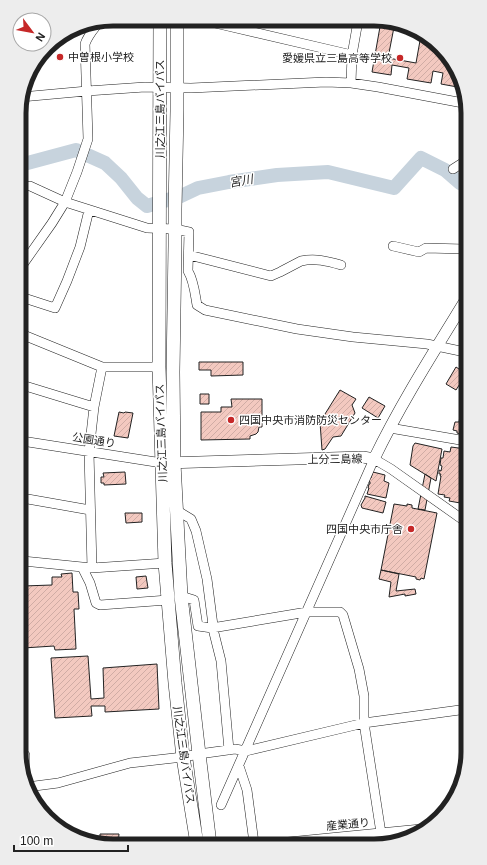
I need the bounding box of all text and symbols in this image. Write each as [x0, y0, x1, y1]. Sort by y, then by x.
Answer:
north arrow [12, 12, 52, 52]
text: N [33, 31, 48, 44]
place label: 中曽根小学校 [68, 51, 134, 63]
marker: 中曽根小学校 [55, 52, 65, 62]
place label: 愛媛県立三島高等学校 [282, 52, 392, 64]
marker: 愛媛県立三島高等学校 [395, 53, 405, 63]
street label: 川之江三島バイパス [154, 60, 166, 158]
water label: 宮川 [228, 172, 256, 190]
street label: 川之江三島バイパス [153, 383, 169, 483]
place label: 四国中央市消防防災センター [239, 414, 382, 426]
marker: 四国中央市消防防災センター [226, 415, 236, 425]
street label: 公園通り [71, 431, 117, 449]
street label: 上分三島線 [307, 453, 363, 465]
place label: 四国中央市庁舎 [326, 523, 403, 535]
marker: 四国中央市庁舎 [406, 524, 416, 534]
street label: 川之江三島バイパス [171, 705, 197, 805]
street label: 産業通り [326, 816, 370, 832]
scale bar [14, 827, 128, 853]
text: 100 m [20, 834, 53, 848]

